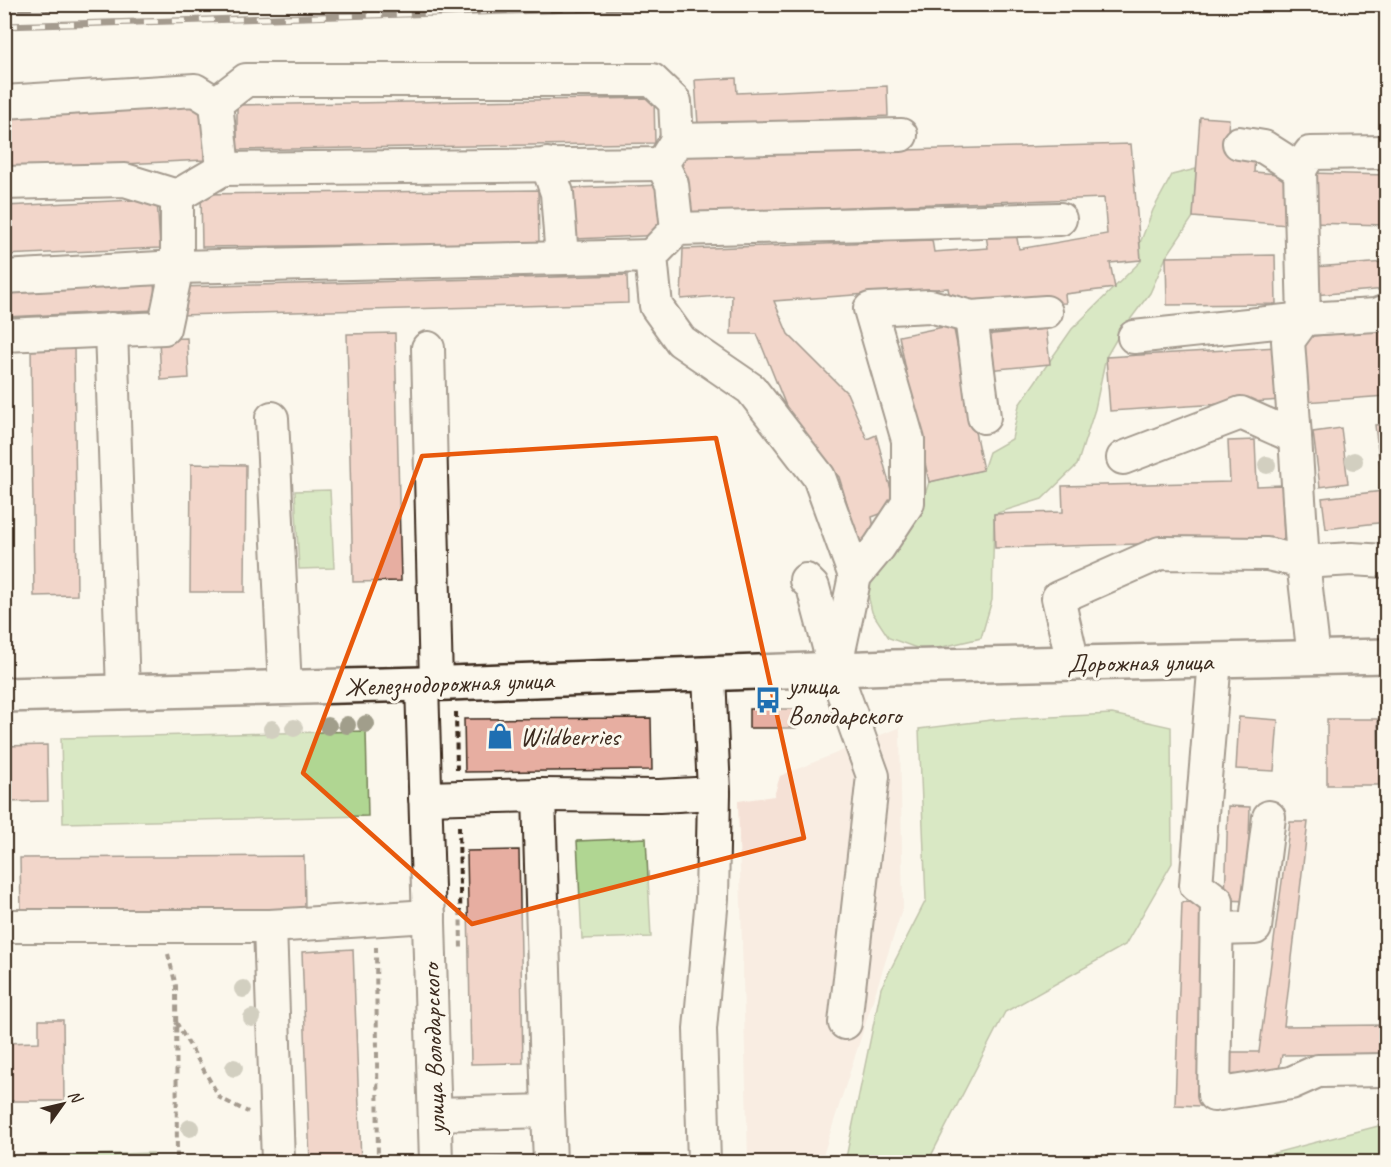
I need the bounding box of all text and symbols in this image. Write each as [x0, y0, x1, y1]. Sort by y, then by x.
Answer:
street label: Дорожная улица [1067, 645, 1215, 680]
street label: Железнодорожная улица [344, 663, 556, 704]
place label: улица Володарского [786, 669, 904, 732]
bus stop icon: улица Володарского [753, 685, 783, 715]
place label: Wildberries [520, 720, 622, 753]
shop icon: Wildberries [485, 721, 515, 751]
street label: улица Володарского [414, 960, 453, 1137]
north arrow [33, 1074, 93, 1134]
text: N [64, 1086, 87, 1108]

